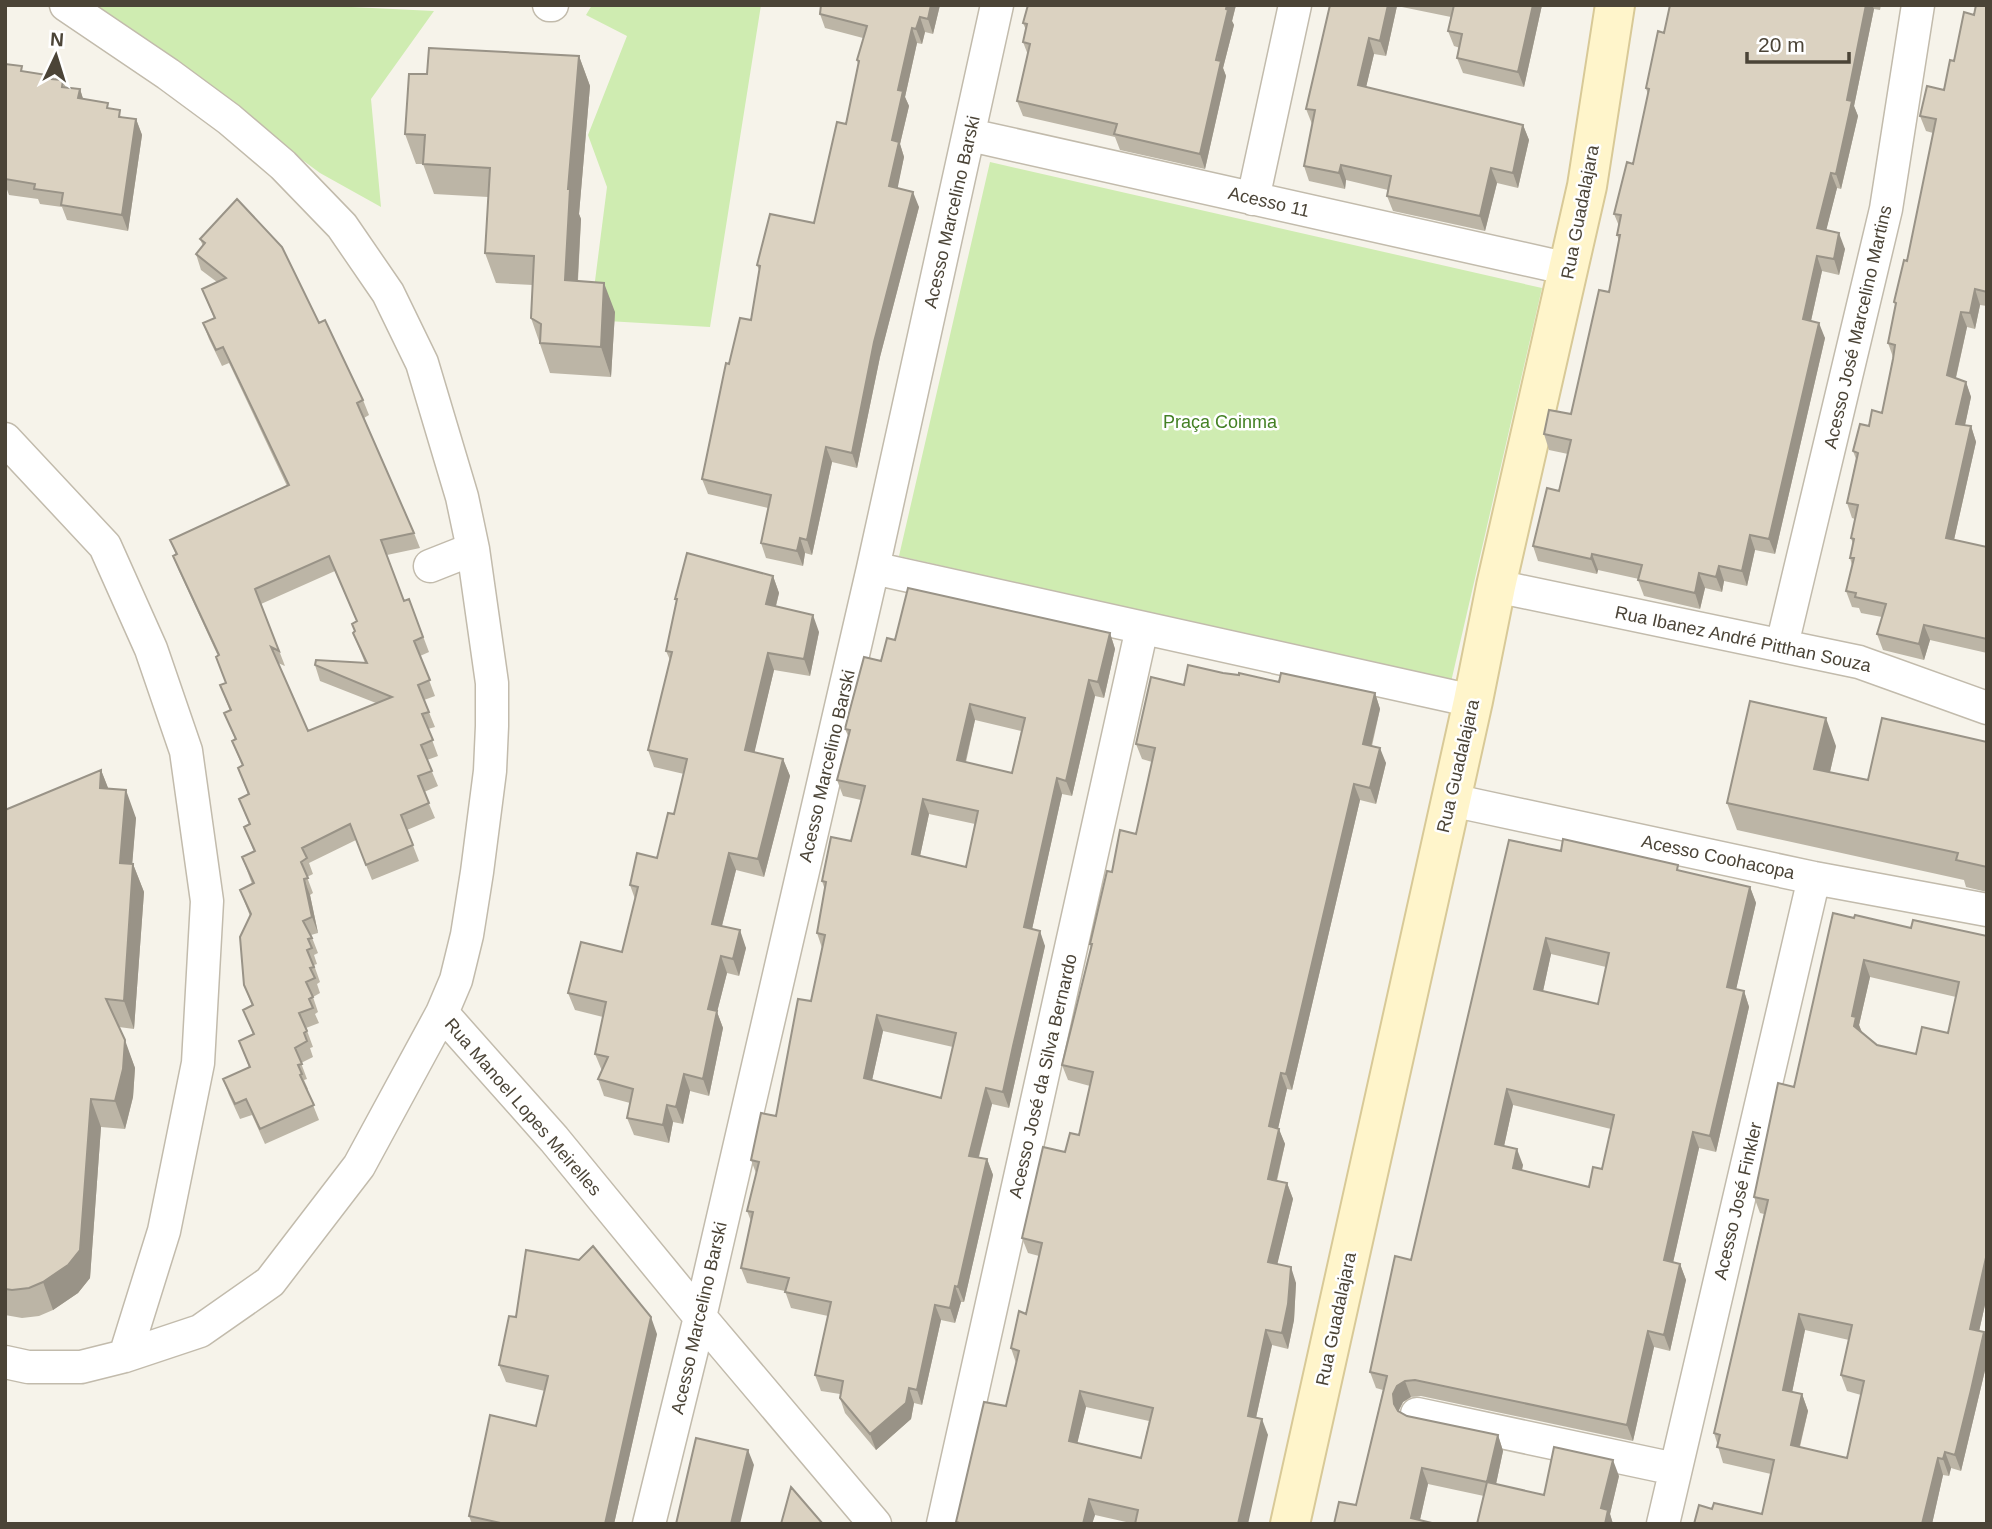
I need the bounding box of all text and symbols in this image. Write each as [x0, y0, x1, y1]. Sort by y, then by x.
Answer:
north arrow [21, 21, 91, 91]
scale bar [1747, 21, 1848, 65]
text: N [50, 29, 65, 50]
text: 20 m [1758, 33, 1805, 56]
street label: Acesso Marcelino Barski [920, 114, 984, 310]
street label: Rua Guadalajara [1557, 142, 1603, 281]
street label: Acesso 11 [1226, 183, 1312, 221]
street label: Acesso José Marcelino Martins [1820, 203, 1896, 451]
park label: Praça Coinma [1163, 412, 1278, 432]
street label: Rua Ibanez André Pitthan Souza [1613, 602, 1874, 676]
street label: Acesso Marcelino Barski [795, 668, 859, 864]
street label: Rua Guadalajara [1433, 696, 1483, 835]
street label: Acesso Coohacopa [1640, 831, 1797, 883]
street label: Acesso José da Silva Bernardo [1005, 952, 1081, 1200]
street label: Rua Manoel Lopes Meirelles [441, 1014, 605, 1200]
street label: Acesso José Finkler [1710, 1120, 1766, 1282]
street label: Acesso Marcelino Barski [667, 1220, 731, 1416]
street label: Rua Guadalajara [1312, 1249, 1360, 1388]

